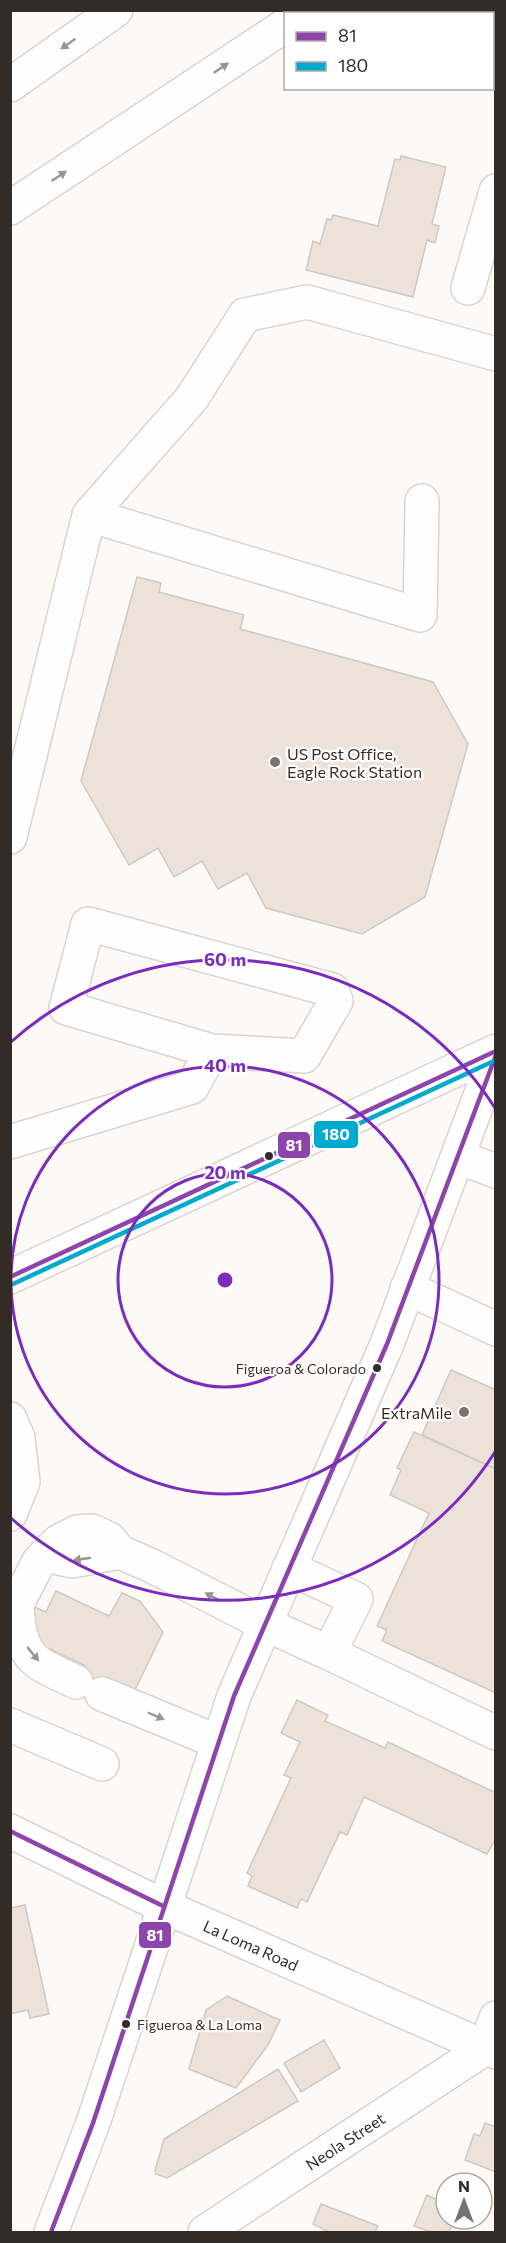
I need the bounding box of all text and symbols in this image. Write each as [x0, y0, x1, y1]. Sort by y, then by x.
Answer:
legend [284, 12, 494, 90]
text: 81 [338, 24, 357, 46]
one-way arrow [61, 38, 77, 50]
text: 180 [338, 54, 368, 76]
one-way arrow [213, 62, 229, 74]
one-way arrow [51, 171, 67, 182]
place label: US Post Office, Eagle Rock Station [287, 744, 422, 781]
marker: US Post Office, Eagle Rock Station [268, 755, 282, 769]
text: 60 m [204, 948, 246, 970]
text: 40 m [204, 1054, 246, 1076]
line badge: 180 [313, 1120, 359, 1149]
text: 180 [322, 1124, 350, 1143]
line badge: 81 [277, 1131, 311, 1159]
text: 81 [285, 1135, 303, 1154]
unlabelled marker [263, 1150, 275, 1162]
text: 20 m [204, 1161, 246, 1183]
centre of rings [215, 1270, 235, 1290]
place label: Figueroa & Colorado [236, 1360, 366, 1377]
marker: Figueroa & Colorado [371, 1362, 383, 1374]
place label: ExtraMile [381, 1403, 452, 1422]
marker: ExtraMile [457, 1405, 471, 1419]
one-way arrow [73, 1555, 92, 1564]
one-way arrow [204, 1592, 221, 1602]
one-way arrow [26, 1647, 39, 1662]
one-way arrow [147, 1712, 165, 1721]
street label: La Loma Road [201, 1916, 301, 1974]
line badge: 81 [138, 1921, 172, 1949]
text: 81 [146, 1925, 164, 1944]
place label: Figueroa & La Loma [137, 2016, 262, 2033]
marker: Figueroa & La Loma [120, 2018, 132, 2030]
street label: Neola Street [302, 2108, 389, 2174]
north arrow [434, 2171, 494, 2231]
text: N [458, 2176, 470, 2195]

